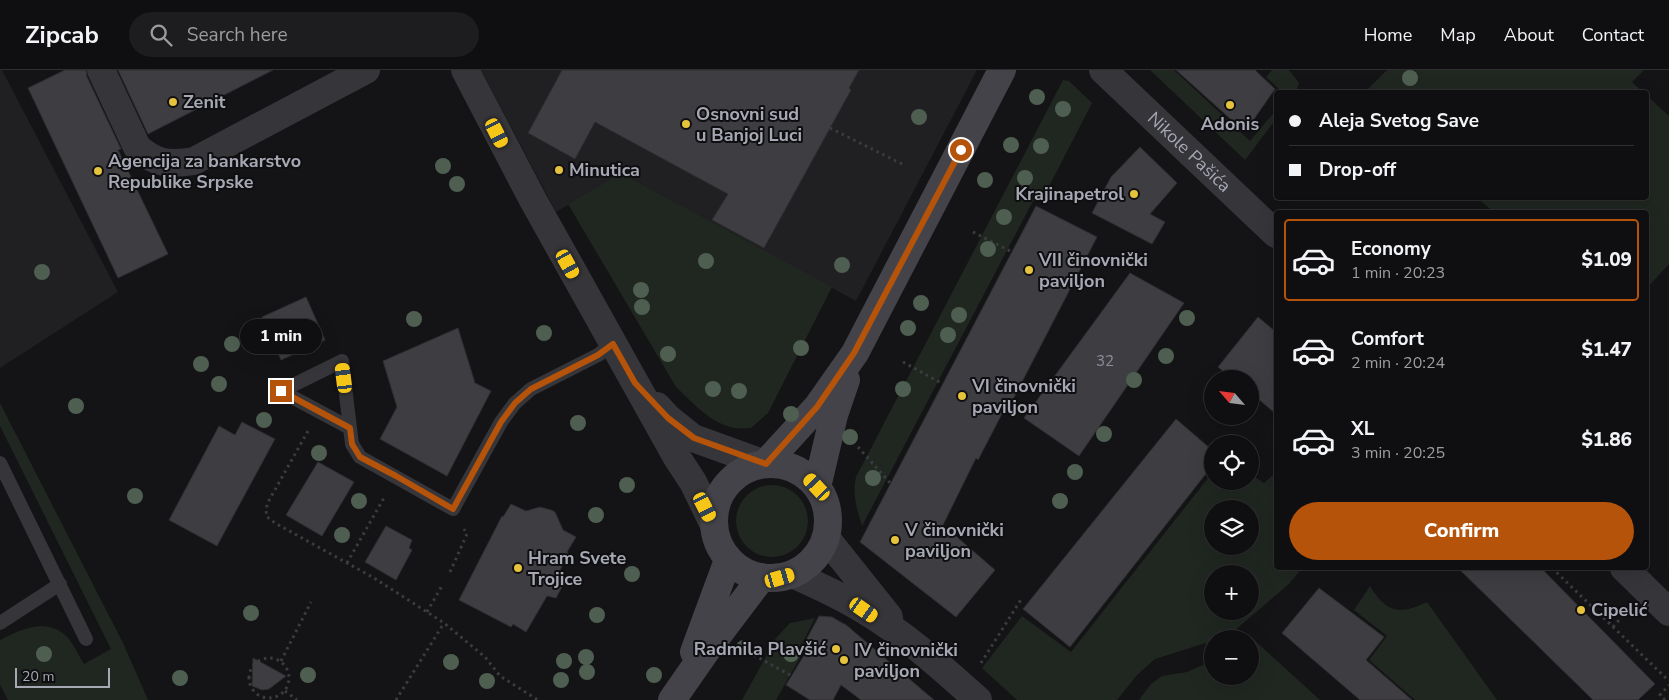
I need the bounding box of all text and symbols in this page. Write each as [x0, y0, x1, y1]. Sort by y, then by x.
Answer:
search box [129, 12, 479, 57]
text: Zipcab [25, 19, 99, 51]
icon: search [147, 21, 175, 49]
text: Search here [187, 22, 288, 48]
text: Home [1364, 23, 1412, 47]
text: Map [1440, 23, 1476, 47]
text: About [1504, 23, 1554, 47]
text: Contact [1582, 23, 1644, 47]
place label: Zenit [183, 90, 225, 114]
marker: Zenit [167, 96, 179, 108]
marker: Adonis [1224, 99, 1236, 111]
place label: Osnovni sud u Banjoj Luci [696, 102, 802, 147]
street label: Nikole Pašića [1142, 106, 1236, 197]
text: Aleja Svetog Save [1319, 108, 1479, 134]
place label: Adonis [1201, 112, 1259, 136]
car [483, 116, 510, 150]
marker: Osnovni sud u Banjoj Luci [680, 118, 692, 130]
route start [950, 139, 972, 161]
place label: Agencija za bankarstvo Republike Srpske [108, 149, 301, 194]
text: Drop-off [1319, 157, 1396, 183]
place label: Minutica [569, 158, 640, 182]
marker: Minutica [553, 164, 565, 176]
marker: Agencija za bankarstvo Republike Srpske [92, 165, 104, 177]
place label: Krajinapetrol [1015, 182, 1124, 206]
marker: Krajinapetrol [1128, 188, 1140, 200]
text: Economy [1351, 236, 1431, 262]
icon: car [1291, 238, 1336, 283]
car [554, 247, 581, 281]
text: $1.09 [1581, 247, 1632, 273]
place label: VII činovnički paviljon [1038, 248, 1148, 293]
text: 1 min · 20:23 [1351, 262, 1445, 284]
marker: VII činovnički paviljon [1023, 264, 1035, 276]
callout: 1 min [240, 318, 322, 354]
text: 1 min [260, 325, 302, 347]
text: Comfort [1351, 326, 1424, 352]
icon: car [1291, 328, 1336, 373]
text: $1.47 [1581, 337, 1632, 363]
house number: 32 [1096, 351, 1114, 371]
text: 2 min · 20:24 [1351, 352, 1445, 374]
car [334, 362, 353, 394]
north arrow [1204, 370, 1259, 425]
map controls [1204, 370, 1259, 685]
place label: VI činovnički paviljon [971, 374, 1076, 419]
route end [270, 380, 292, 402]
marker: VI činovnički paviljon [956, 390, 968, 402]
text: XL [1351, 416, 1374, 442]
icon: car [1291, 418, 1336, 463]
text: $1.86 [1581, 427, 1632, 453]
button: locate [1204, 435, 1259, 490]
text: 3 min · 20:25 [1351, 442, 1445, 464]
car [801, 471, 832, 503]
car [691, 490, 718, 524]
button: layers [1204, 500, 1259, 555]
button: Confirm [1289, 502, 1634, 560]
place label: V činovnički paviljon [904, 518, 1004, 563]
marker: V činovnički paviljon [889, 534, 901, 546]
place label: Hram Svete Trojice [528, 546, 626, 591]
marker: Hram Svete Trojice [512, 562, 524, 574]
button: + [1204, 565, 1259, 620]
car [763, 567, 796, 589]
car [847, 595, 880, 625]
place label: Cipelić [1591, 598, 1648, 622]
marker: Cipelić [1575, 604, 1587, 616]
button: − [1204, 630, 1259, 685]
place label: Radmila Plavšić [694, 637, 827, 661]
place label: IV činovnički paviljon [854, 638, 958, 683]
marker: Radmila Plavšić [830, 643, 842, 655]
marker: IV činovnički paviljon [838, 654, 850, 666]
scale bar [15, 665, 110, 688]
text: 20 m [22, 667, 54, 686]

